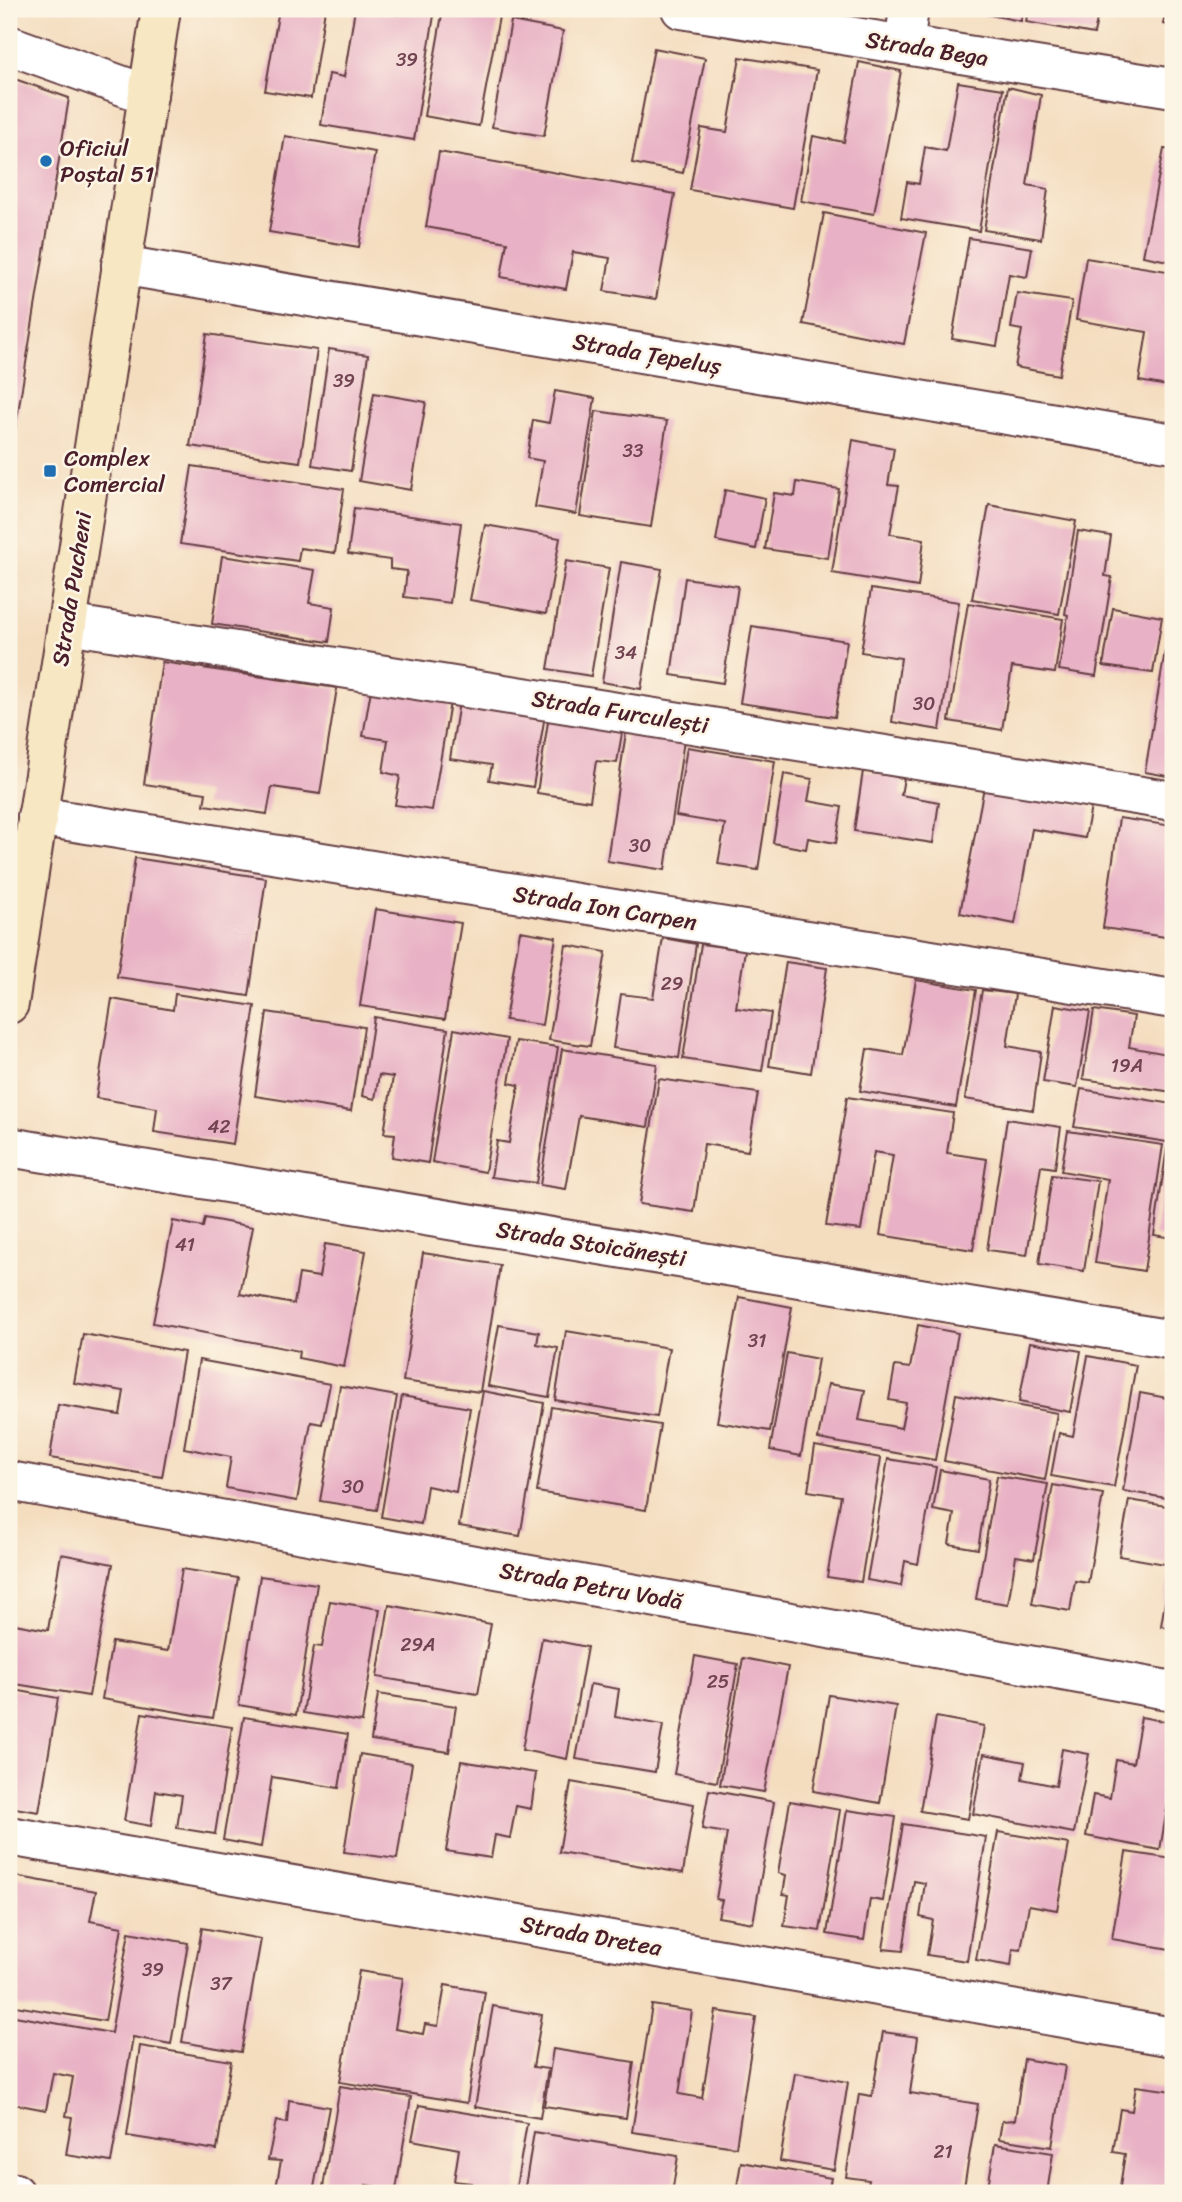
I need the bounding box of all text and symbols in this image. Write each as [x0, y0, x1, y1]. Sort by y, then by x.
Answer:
street label: Strada Bega [863, 19, 991, 79]
house number: 39 [396, 43, 418, 76]
place label: Oficiul Poștal 51 [60, 128, 154, 195]
marker: Oficiul Poștal 51 [38, 153, 54, 169]
street label: Strada Țepeluș [569, 321, 725, 387]
house number: 39 [333, 364, 355, 397]
house number: 33 [623, 434, 644, 467]
place label: Complex Comercial [64, 438, 165, 505]
marker: Complex Comercial [42, 463, 58, 479]
street label: Strada Pucheni [40, 508, 105, 669]
house number: 34 [615, 636, 637, 669]
street label: Strada Furculești [529, 678, 712, 746]
house number: 30 [913, 687, 935, 720]
house number: 30 [629, 829, 651, 862]
street label: Strada Ion Carpen [510, 873, 700, 943]
house number: 29 [661, 967, 683, 1000]
house number: 19A [1111, 1049, 1143, 1082]
house number: 42 [208, 1110, 230, 1143]
street label: Strada Stoicănești [493, 1209, 689, 1279]
house number: 41 [175, 1228, 195, 1261]
house number: 31 [748, 1324, 766, 1357]
house number: 30 [342, 1470, 364, 1503]
street label: Strada Petru Vodă [496, 1550, 687, 1623]
house number: 29A [400, 1628, 436, 1661]
house number: 25 [707, 1665, 730, 1698]
street label: Strada Dretea [517, 1903, 665, 1969]
house number: 39 [142, 1953, 164, 1986]
house number: 37 [210, 1967, 233, 2000]
house number: 21 [933, 2135, 953, 2168]

